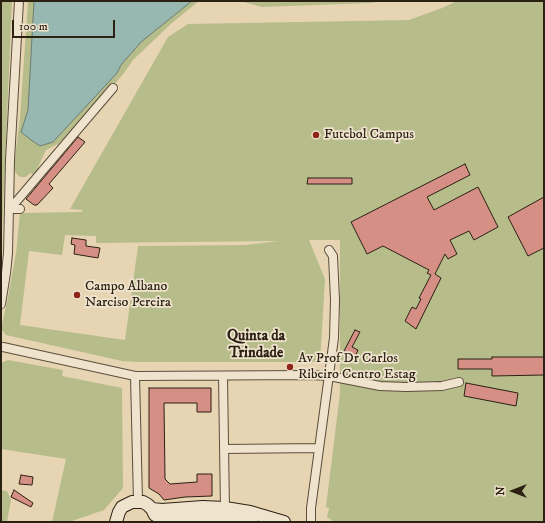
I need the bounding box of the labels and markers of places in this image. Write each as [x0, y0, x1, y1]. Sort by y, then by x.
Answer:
place label: Futebol Campus [324, 127, 414, 143]
marker: Futebol Campus [311, 130, 321, 140]
place label: Campo Albano Narciso Pereira [85, 279, 171, 312]
marker: Campo Albano Narciso Pereira [72, 290, 82, 300]
place label: Av Prof Dr Carlos Ribeiro Centro Estag [298, 351, 416, 384]
marker: Av Prof Dr Carlos Ribeiro Centro Estag [285, 362, 295, 372]

